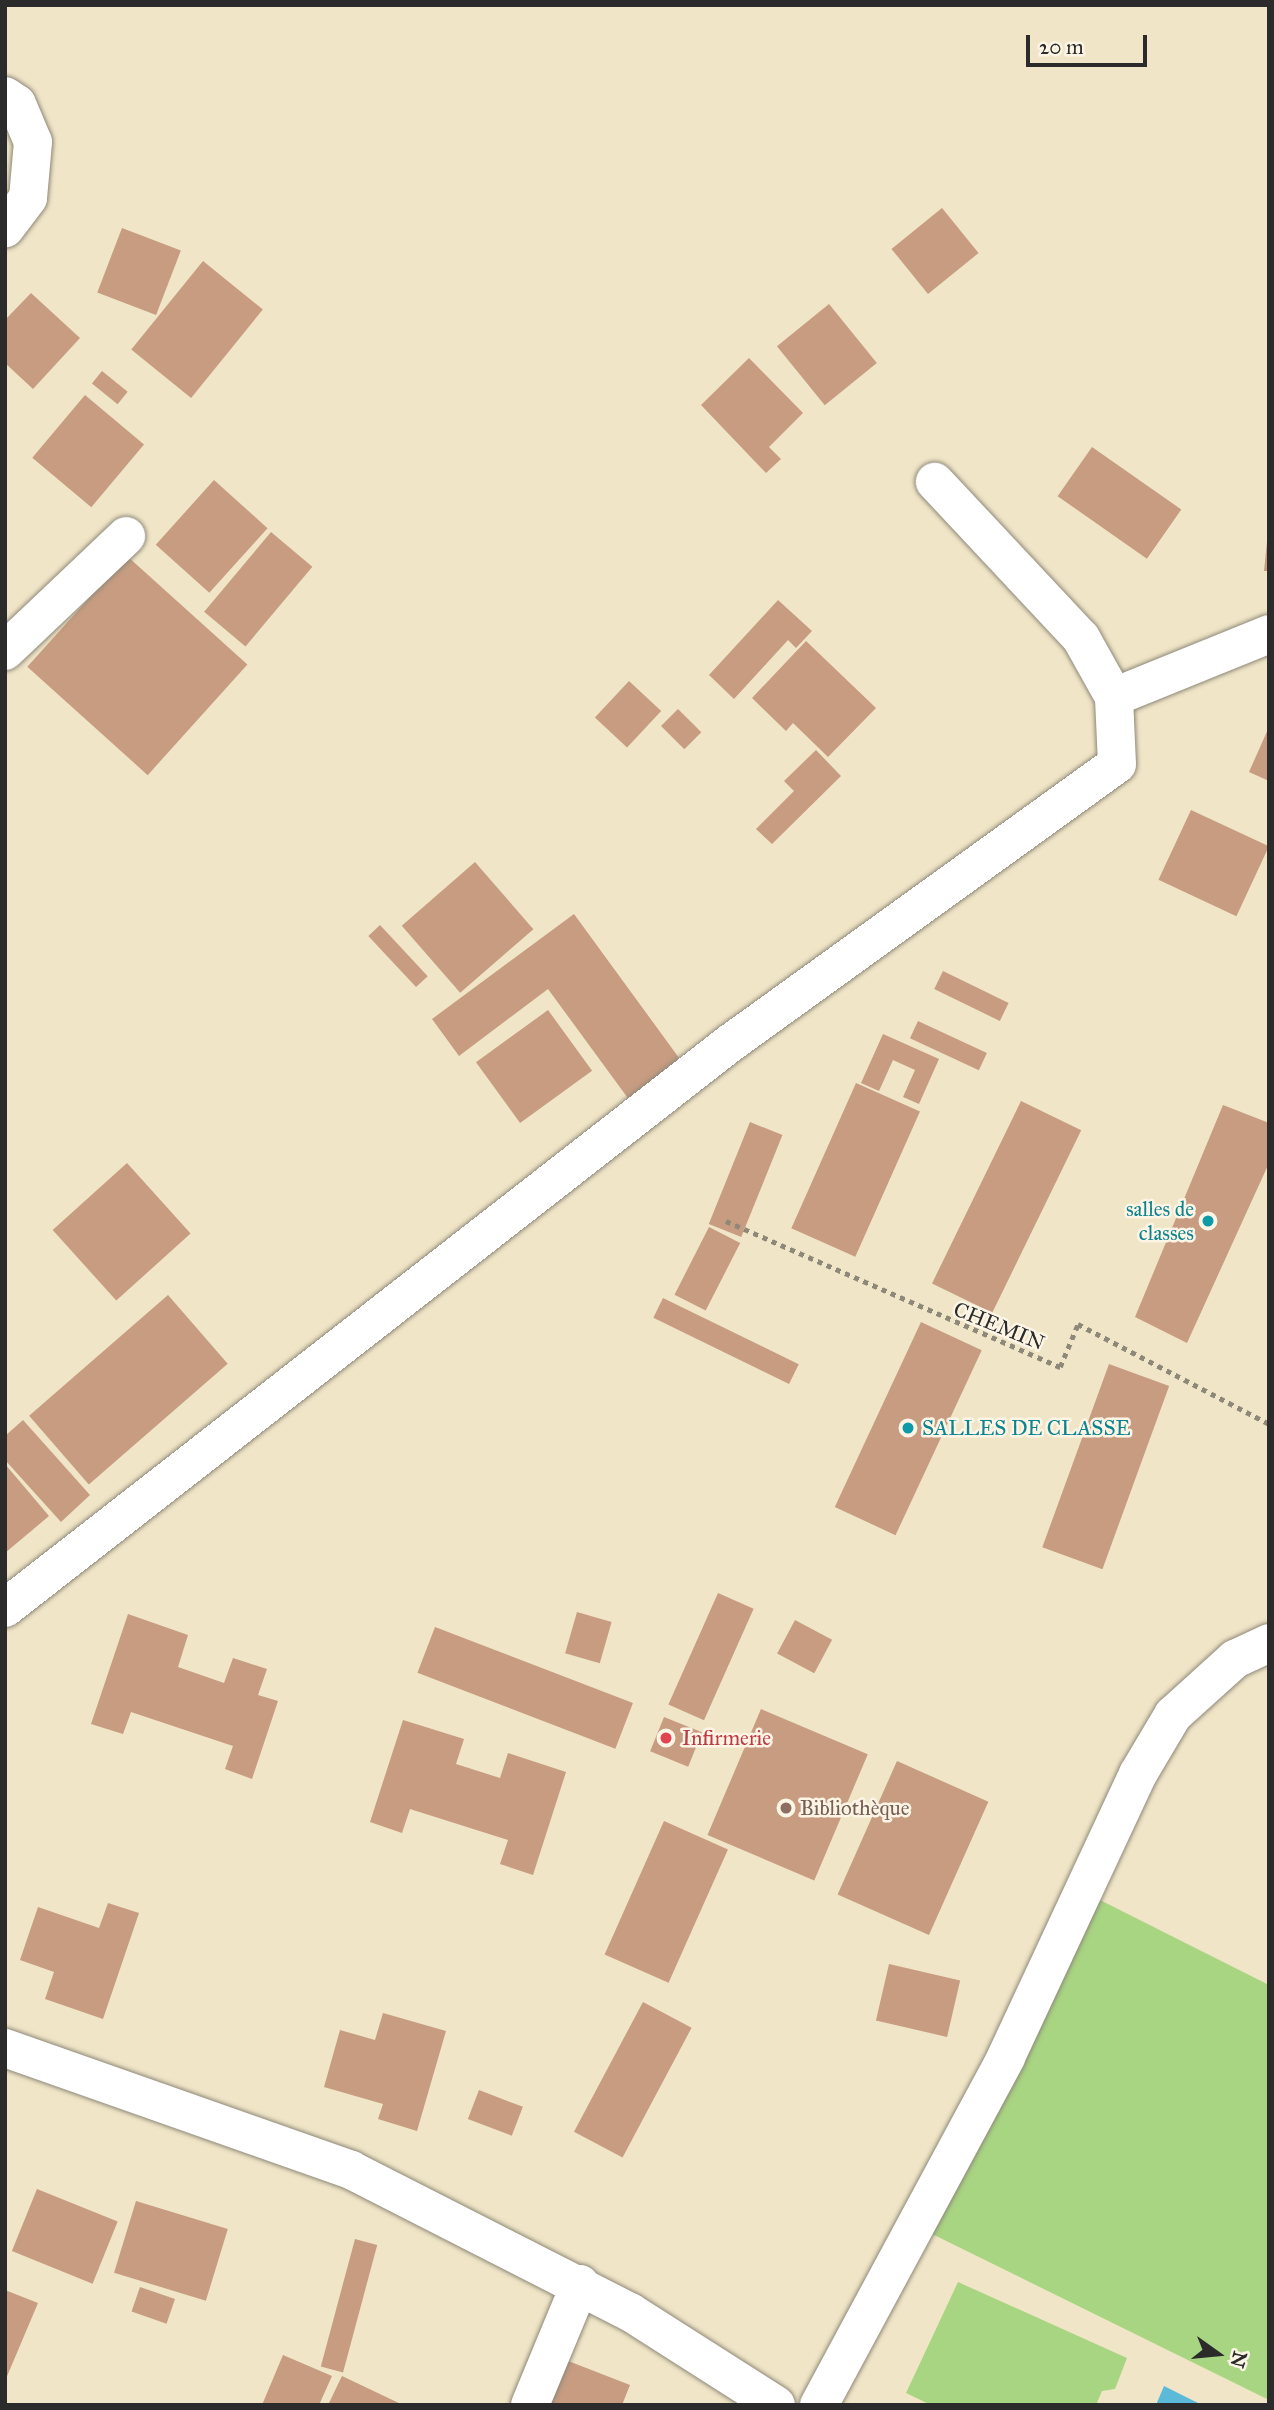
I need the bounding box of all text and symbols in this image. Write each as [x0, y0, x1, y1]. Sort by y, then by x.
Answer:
scale bar [1029, 21, 1150, 65]
text: 20 m [1039, 34, 1084, 60]
place label: salles de classes [1126, 1196, 1194, 1246]
marker: salles de classes [1200, 1213, 1216, 1229]
street label: CHEMIN [950, 1296, 1048, 1356]
place label: SALLES DE CLASSE [922, 1415, 1131, 1441]
marker: SALLES DE CLASSE [900, 1420, 916, 1436]
place label: Infirmerie [682, 1725, 771, 1751]
marker: Infirmerie [656, 1728, 676, 1748]
place label: Bibliothèque [800, 1795, 909, 1821]
marker: Bibliothèque [778, 1800, 794, 1816]
north arrow [1183, 2319, 1253, 2389]
text: N [1226, 2349, 1252, 2370]

